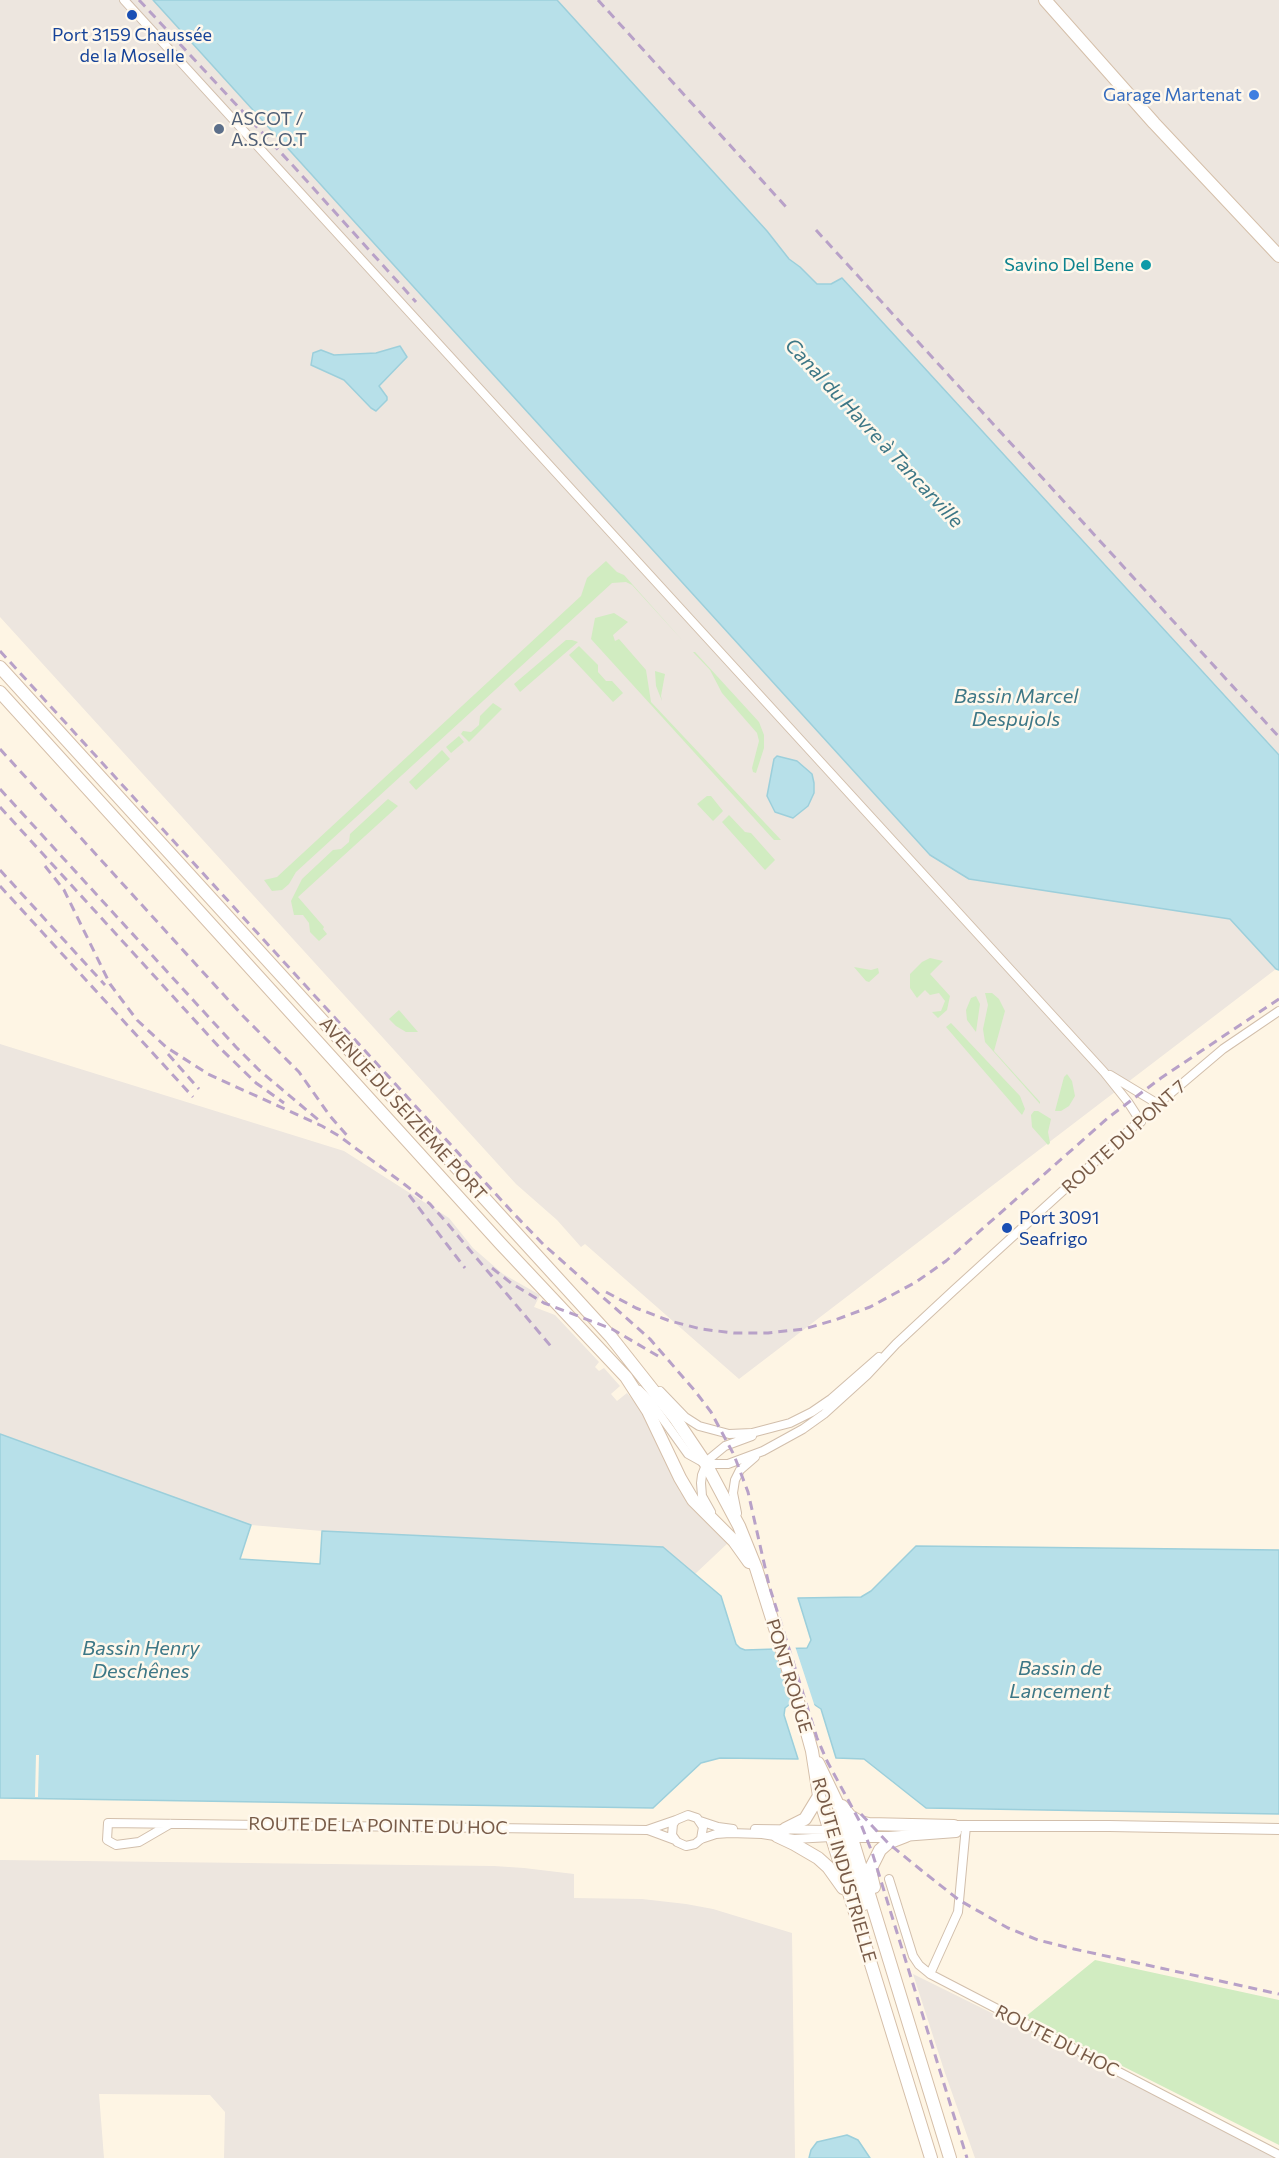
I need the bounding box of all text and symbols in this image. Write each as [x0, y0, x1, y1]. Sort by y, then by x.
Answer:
marker: Port 3159 Chaussée de la Moselle [125, 8, 139, 22]
place label: Port 3159 Chaussée de la Moselle [52, 24, 212, 66]
place label: Garage Martenat [1103, 84, 1242, 106]
marker: Garage Martenat [1247, 88, 1261, 102]
place label: ASCOT / A.S.C.O.T [231, 108, 307, 150]
marker: ASCOT / A.S.C.O.T [212, 122, 226, 136]
place label: Savino Del Bene [1004, 254, 1134, 276]
marker: Savino Del Bene [1139, 258, 1153, 272]
water label: Canal du Havre à Tancarville [780, 333, 968, 533]
water label: Bassin Marcel Despujols [954, 684, 1078, 731]
street label: AVENUE DU SEIZIÈME PORT [315, 1013, 491, 1205]
street label: ROUTE DU PONT 7 [1058, 1076, 1190, 1198]
place label: Port 3091 Seafrigo [1019, 1207, 1099, 1250]
marker: Port 3091 Seafrigo [1000, 1221, 1014, 1235]
street label: PONT ROUGE [761, 1616, 817, 1736]
water label: Bassin Henry Deschênes [82, 1636, 200, 1683]
water label: Bassin de Lancement [1009, 1656, 1111, 1703]
street label: ROUTE INDUSTRIELLE [807, 1775, 881, 1965]
street label: ROUTE DE LA POINTE DU HOC [248, 1813, 508, 1839]
street label: ROUTE DU HOC [992, 2001, 1122, 2081]

